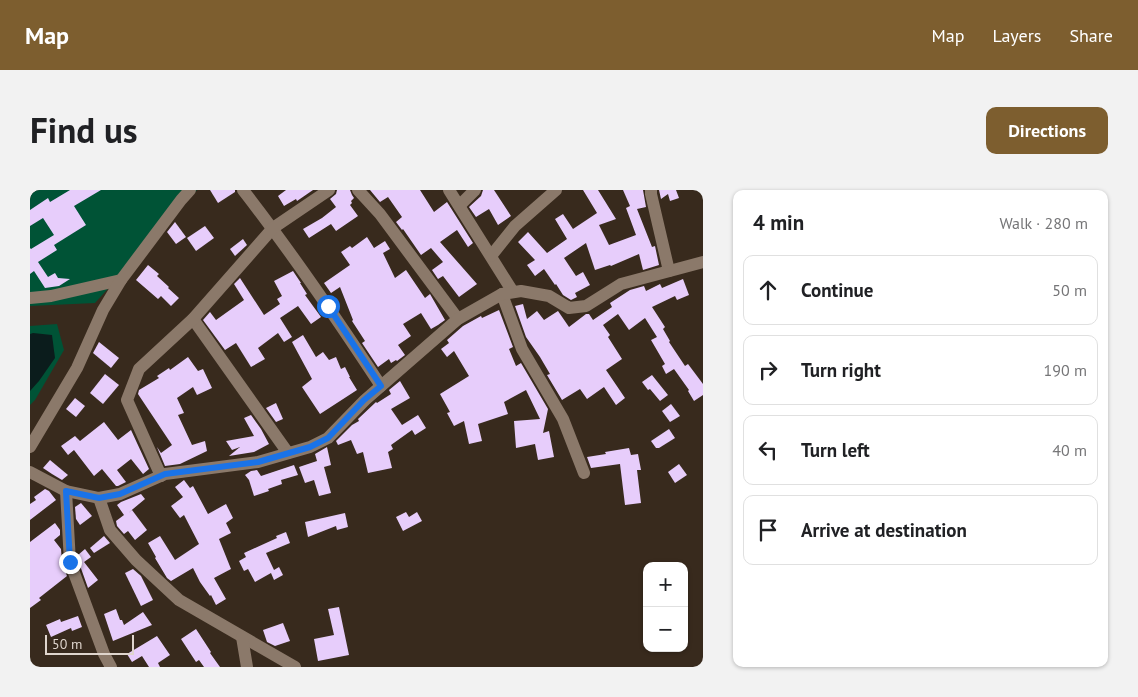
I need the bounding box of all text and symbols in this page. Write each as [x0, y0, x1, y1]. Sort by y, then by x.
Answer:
text: Map [25, 20, 69, 51]
text: Map [932, 24, 964, 47]
text: Layers [992, 24, 1041, 47]
text: Share [1069, 24, 1113, 47]
text: Find us [30, 107, 138, 153]
button: Directions [986, 107, 1108, 154]
text: 4 min [753, 209, 804, 236]
text: Walk · 280 m [999, 213, 1088, 233]
icon: ahead [754, 276, 782, 304]
text: Continue [801, 278, 873, 302]
text: 50 m [1052, 280, 1087, 300]
route start [317, 295, 340, 318]
icon: right [754, 356, 782, 384]
text: Turn right [801, 358, 881, 382]
text: 190 m [1044, 360, 1087, 380]
icon: left [754, 436, 782, 464]
text: Turn left [801, 438, 870, 462]
text: 40 m [1052, 440, 1087, 460]
icon: arrive [754, 516, 782, 544]
text: Arrive at destination [801, 518, 967, 542]
route end [59, 551, 82, 574]
map controls [643, 562, 688, 652]
button: + [643, 562, 688, 607]
button: − [643, 607, 688, 652]
scale bar [45, 632, 134, 655]
text: 50 m [52, 635, 82, 653]

